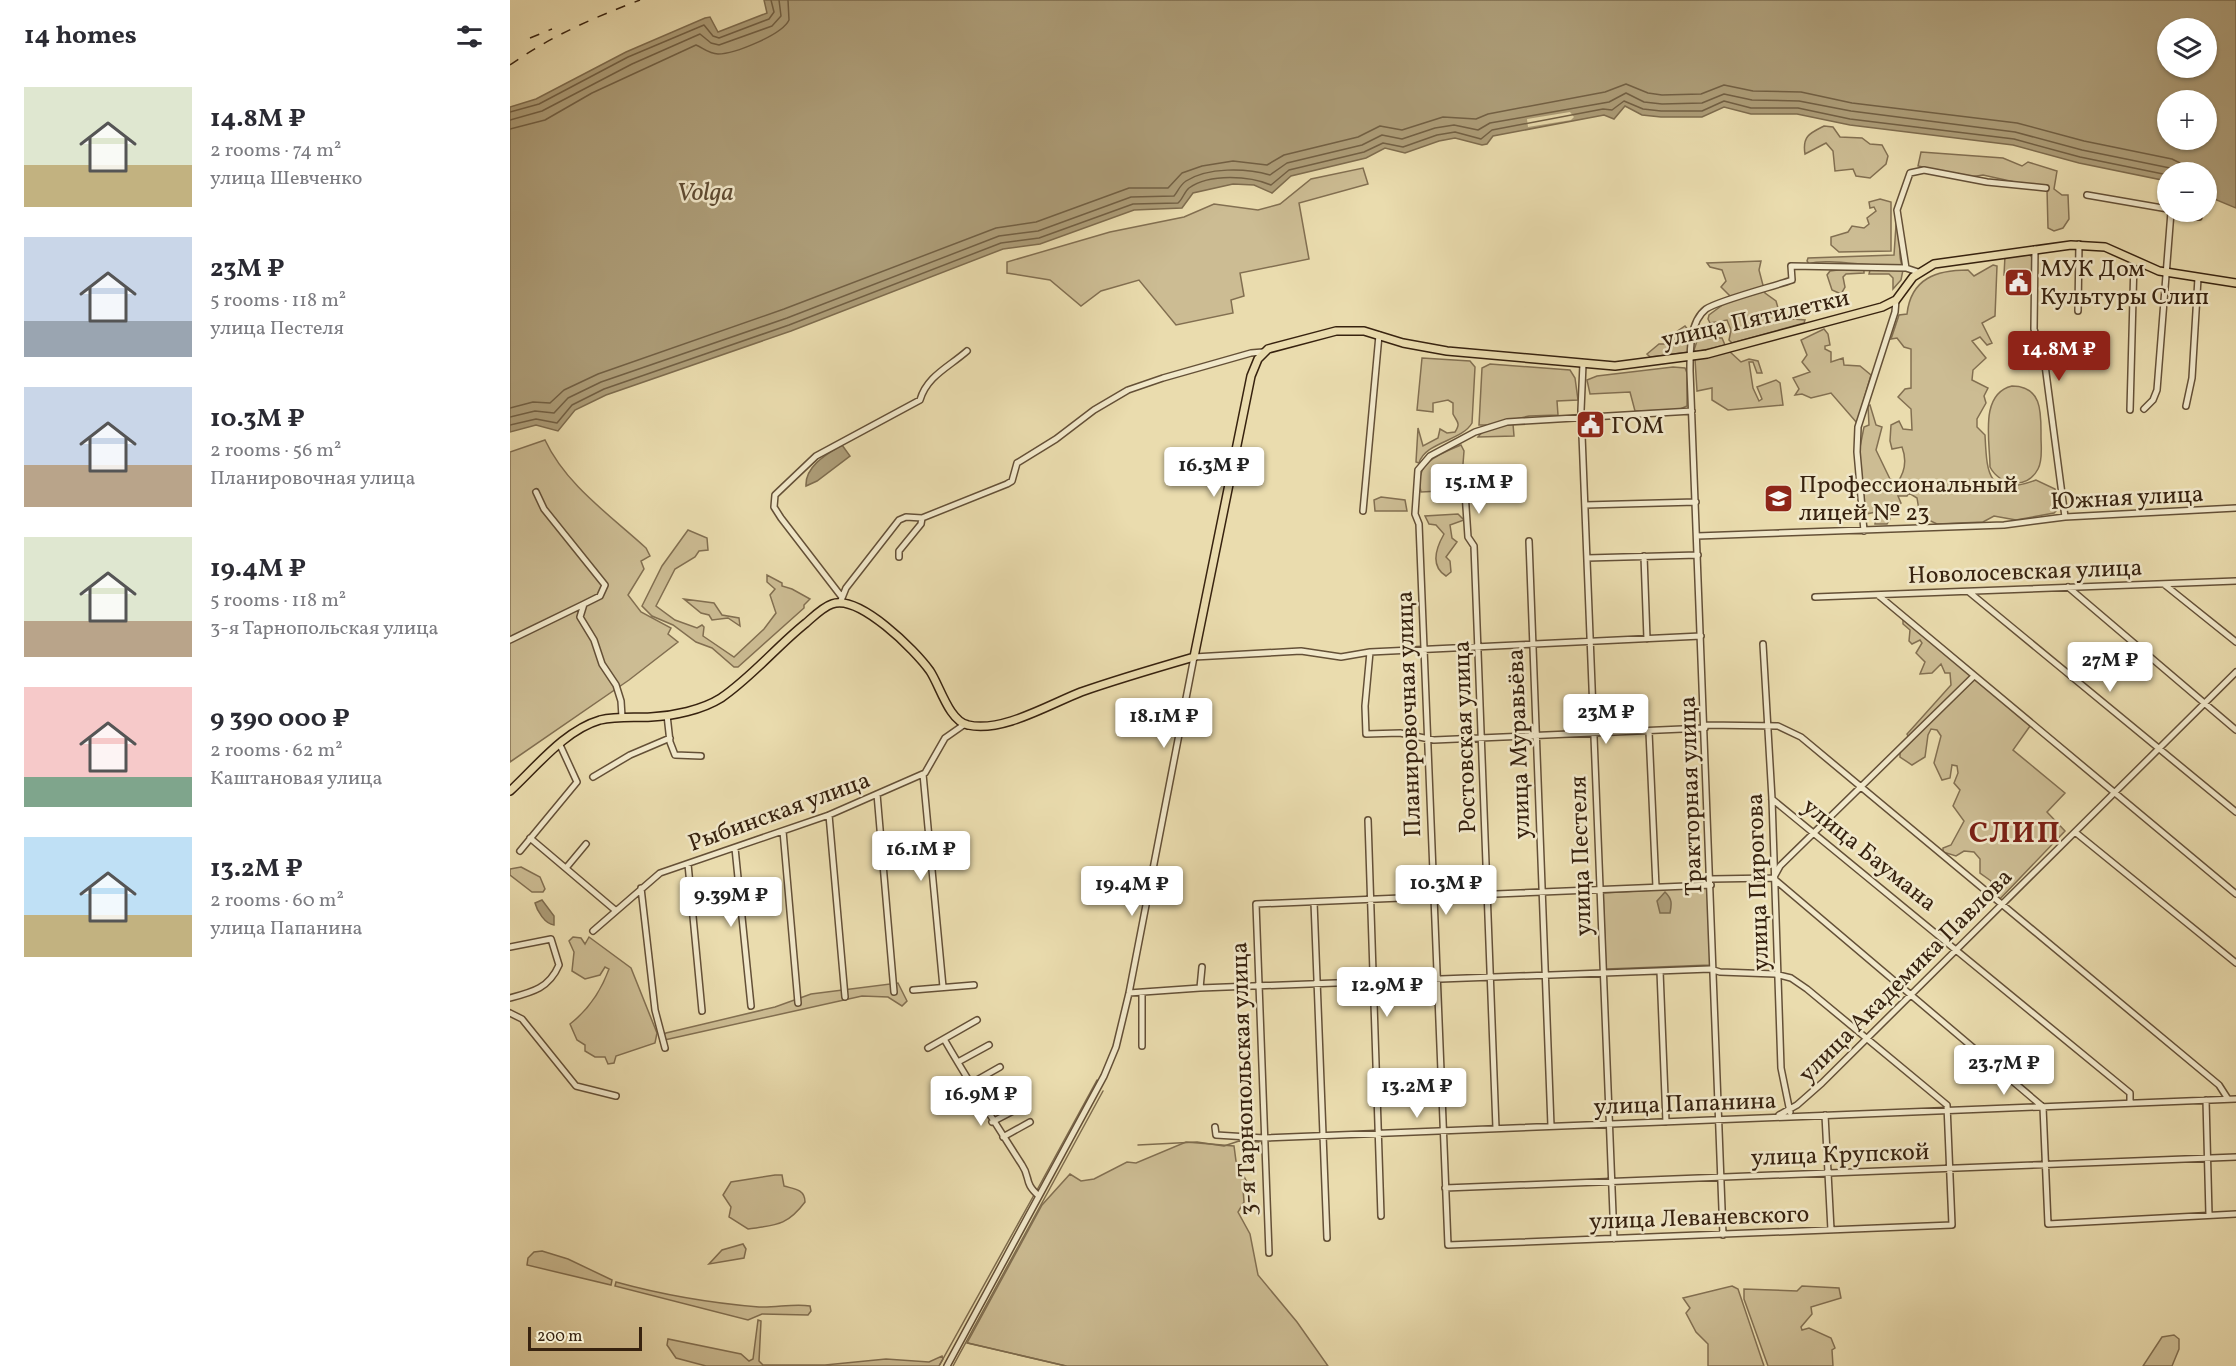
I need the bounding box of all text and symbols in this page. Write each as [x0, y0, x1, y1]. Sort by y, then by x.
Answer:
text: 14 homes [24, 18, 137, 54]
map controls [2157, 18, 2217, 222]
button: layers [2157, 18, 2217, 78]
icon: filters [453, 20, 486, 53]
button: + [2157, 90, 2217, 150]
text: 14.8M ₽ [210, 101, 306, 137]
icon: home [72, 111, 144, 183]
text: 2 rooms · 74 m² [210, 137, 341, 165]
button: − [2157, 162, 2217, 222]
text: улица Шевченко [210, 165, 362, 193]
water label: Volga [676, 175, 734, 211]
text: 23M ₽ [210, 251, 285, 287]
place label: МУК Дом Культуры Слип [2040, 253, 2209, 315]
icon: home [72, 261, 144, 333]
public building icon: МУК Дом Культуры Слип [2003, 266, 2035, 298]
street label: улица Пятилетки [1658, 282, 1853, 358]
text: 5 rooms · 118 m² [210, 287, 346, 315]
text: улица Пестеля [210, 315, 344, 343]
pin: 14.8M ₽ [2004, 331, 2114, 382]
text: 14.8M ₽ [2022, 336, 2096, 364]
text: 10.3M ₽ [210, 401, 305, 437]
public building icon: ГОМ [1574, 409, 1606, 441]
place label: ГОМ [1611, 410, 1664, 444]
icon: home [72, 411, 144, 483]
text: 2 rooms · 56 m² [210, 437, 341, 465]
pin: 16.3M ₽ [1159, 447, 1269, 498]
text: 16.3M ₽ [1178, 452, 1250, 480]
pin: 15.1M ₽ [1424, 464, 1534, 515]
text: Планировочная улица [210, 465, 415, 493]
text: 15.1M ₽ [1445, 469, 1513, 497]
place label: Профессиональный лицей № 23 [1799, 469, 2018, 531]
street label: Южная улица [2050, 478, 2205, 520]
school or university icon: Профессиональный лицей № 23 [1762, 482, 1794, 514]
text: 19.4M ₽ [210, 551, 306, 587]
street label: Новолосевская улица [1907, 552, 2143, 594]
icon: home [72, 561, 144, 633]
text: 5 rooms · 118 m² [210, 587, 346, 615]
street label: Планировочная улица [1389, 590, 1431, 838]
text: 3-я Тарнопольская улица [210, 615, 439, 643]
street label: Ростовская улица [1446, 640, 1486, 834]
pin: 27M ₽ [2068, 642, 2152, 693]
text: 27M ₽ [2082, 647, 2138, 675]
street label: улица Муравьёва [1500, 648, 1540, 840]
pin: 23M ₽ [1564, 694, 1648, 745]
street label: Тракторная улица [1672, 695, 1712, 897]
pin: 18.1M ₽ [1109, 698, 1219, 749]
text: 23M ₽ [1577, 699, 1635, 727]
text: 9 390 000 ₽ [210, 701, 350, 737]
text: 18.1M ₽ [1129, 703, 1199, 731]
icon: home [72, 711, 144, 783]
text: 2 rooms · 62 m² [210, 737, 343, 765]
street label: Рыбинская улица [684, 764, 876, 862]
text: Каштановая улица [210, 765, 382, 793]
street label: улица Пестеля [1562, 775, 1602, 937]
street label: улица Баумана [1794, 791, 1943, 921]
street label: улица Пирогова [1739, 793, 1779, 971]
district label: СЛИП [1969, 813, 2061, 855]
pin: 16.1M ₽ [866, 831, 976, 882]
text: 16.1M ₽ [886, 836, 956, 864]
text: 13.2M ₽ [210, 851, 303, 887]
icon: home [72, 861, 144, 933]
street label: улица Академика Павлова [1792, 862, 2021, 1091]
pin: 10.3M ₽ [1391, 865, 1501, 916]
pin: 19.4M ₽ [1077, 866, 1187, 917]
text: 10.3M ₽ [1410, 870, 1482, 898]
text: 19.4M ₽ [1095, 871, 1169, 899]
pin: 9.39M ₽ [676, 877, 786, 928]
text: 9.39M ₽ [694, 882, 768, 910]
text: 2 rooms · 60 m² [210, 887, 344, 915]
text: улица Папанина [210, 915, 363, 943]
street label: 3-я Тарнопольская улица [1223, 941, 1267, 1217]
pin: 12.9M ₽ [1332, 967, 1442, 1018]
text: 12.9M ₽ [1351, 972, 1423, 1000]
pin: 23.7M ₽ [1949, 1045, 2059, 1096]
text: 23.7M ₽ [1968, 1050, 2040, 1078]
pin: 13.2M ₽ [1362, 1068, 1472, 1119]
text: 13.2M ₽ [1381, 1073, 1453, 1101]
pin: 16.9M ₽ [926, 1076, 1036, 1127]
text: 16.9M ₽ [945, 1081, 1017, 1109]
street label: улица Папанина [1593, 1085, 1777, 1125]
street label: улица Крупской [1750, 1136, 1930, 1176]
street label: улица Леваневского [1588, 1198, 1810, 1240]
scale bar [528, 1324, 642, 1352]
text: 200 m [537, 1326, 582, 1348]

